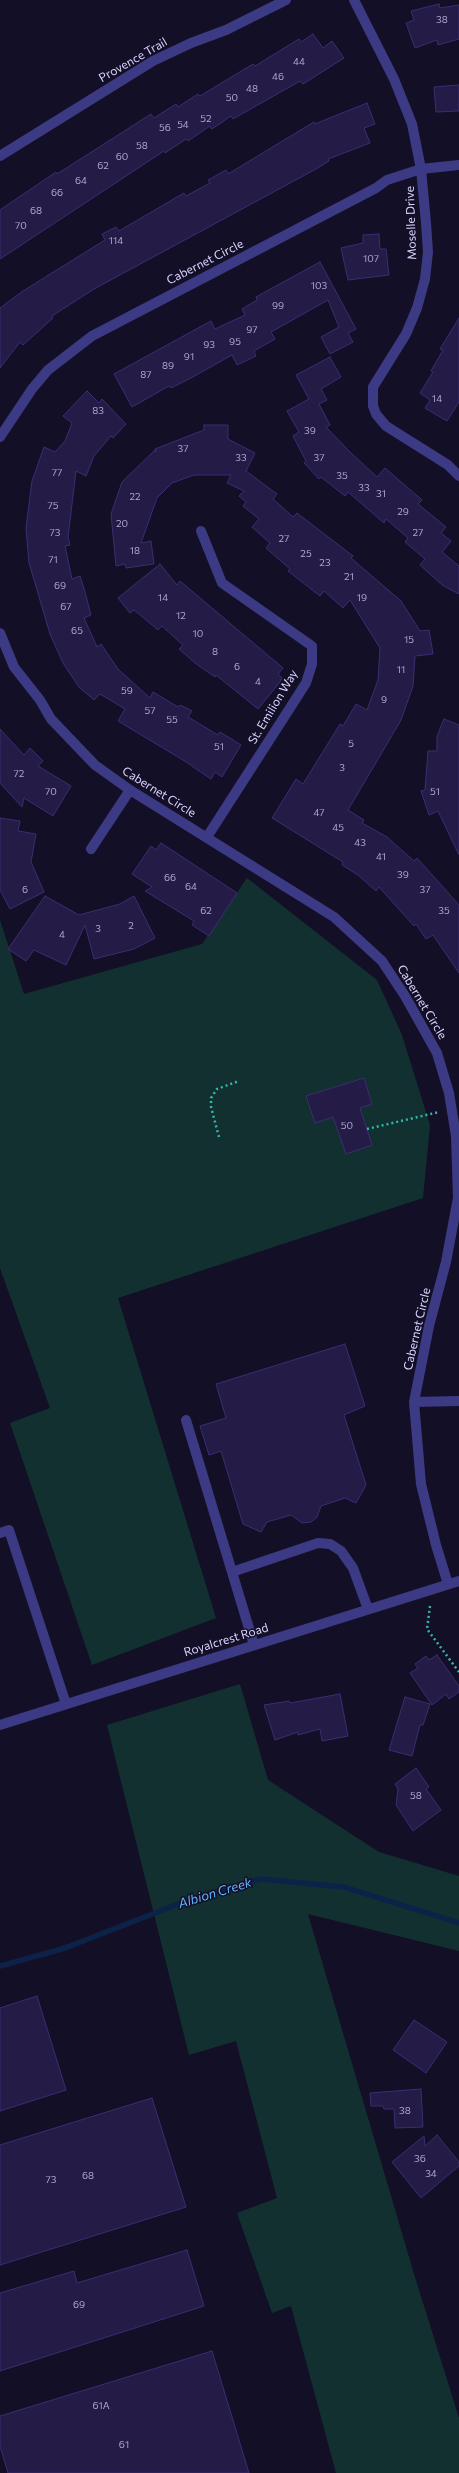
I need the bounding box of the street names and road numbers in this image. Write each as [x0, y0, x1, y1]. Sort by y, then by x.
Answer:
street label: Provence Trail [96, 35, 170, 85]
street label: Moselle Drive [403, 186, 419, 260]
street label: Cabernet Circle [164, 236, 246, 288]
street label: St. Emilion Way [245, 667, 301, 747]
street label: Cabernet Circle [119, 764, 199, 820]
street label: Cabernet Circle [394, 962, 450, 1042]
street label: Cabernet Circle [401, 1286, 433, 1372]
street label: Royalcrest Road [182, 1620, 270, 1660]

